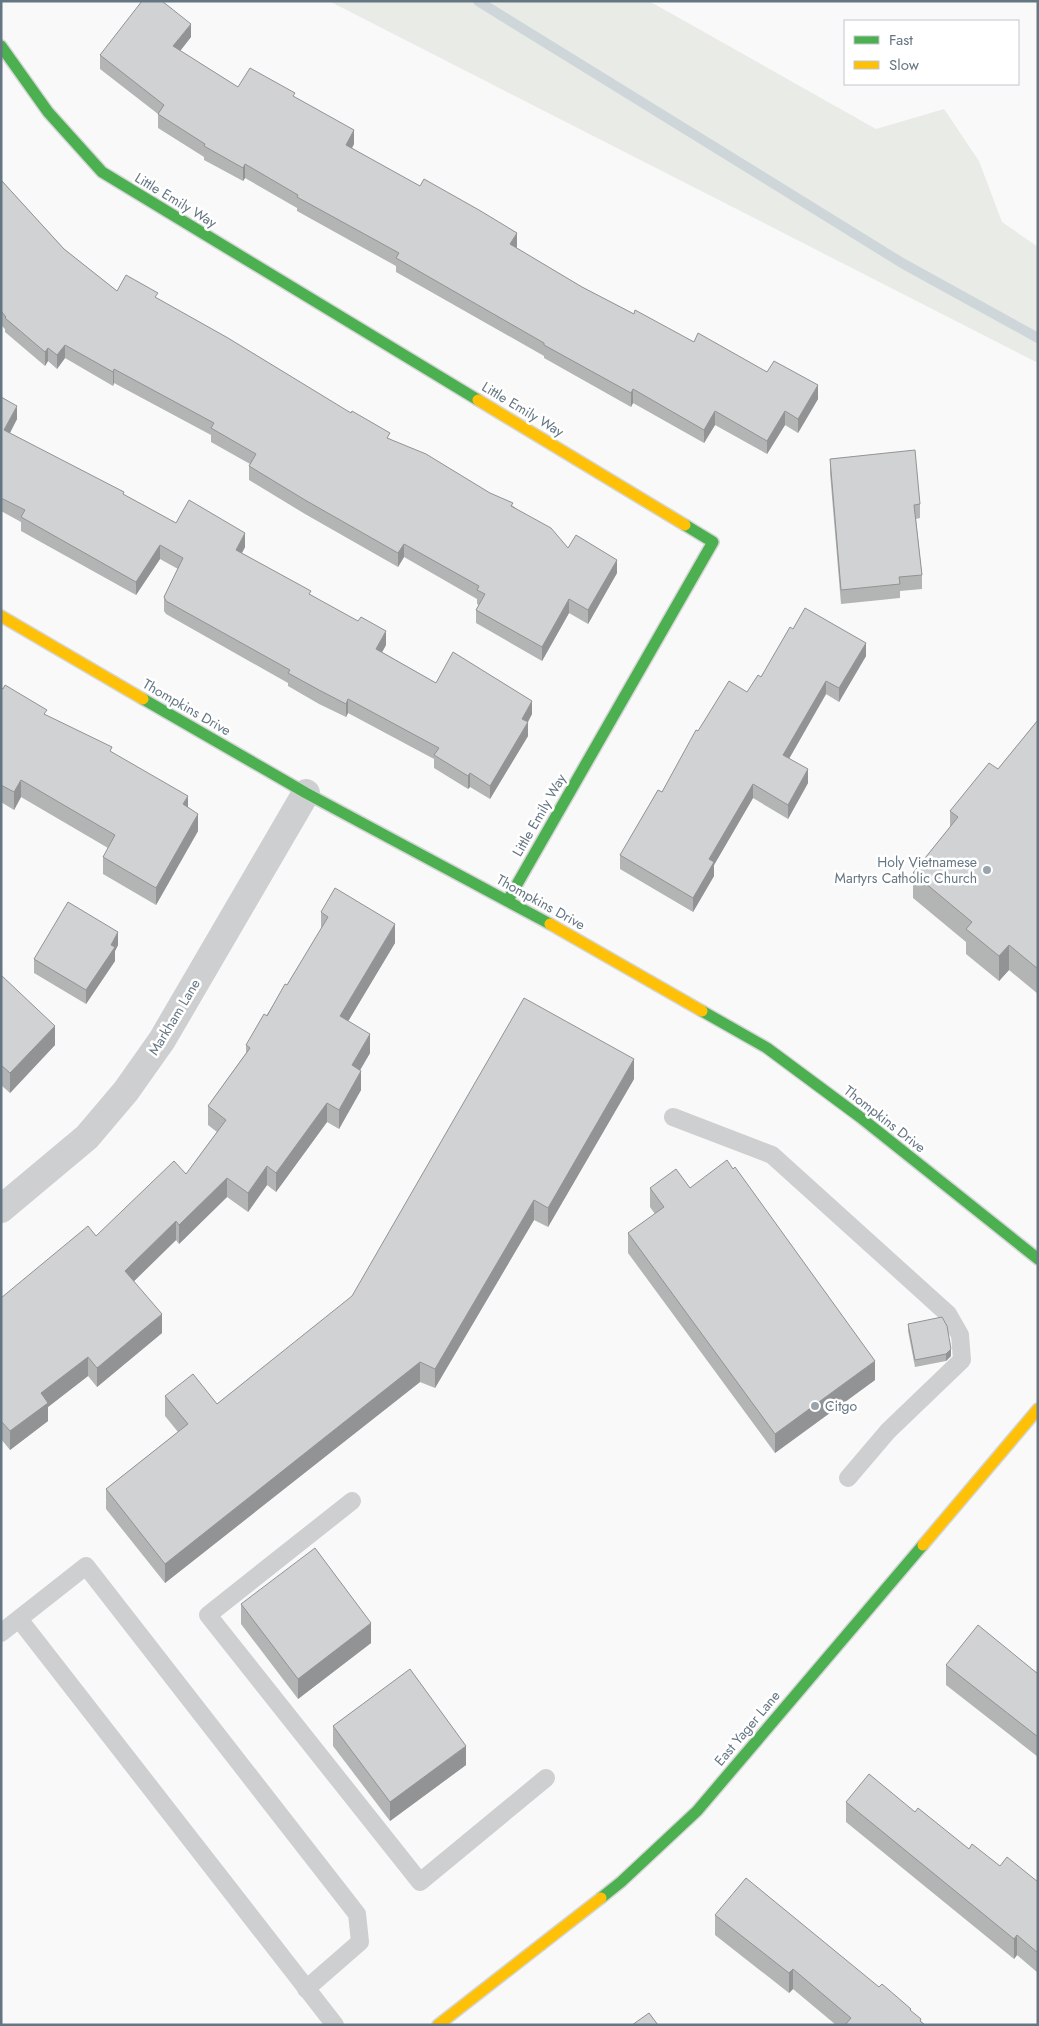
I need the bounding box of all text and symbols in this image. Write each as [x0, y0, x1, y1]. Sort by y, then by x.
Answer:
legend [844, 20, 1019, 85]
text: Fast [889, 29, 913, 51]
text: Slow [889, 54, 920, 76]
street label: Little Emily Way [131, 168, 221, 233]
street label: Little Emily Way [478, 377, 568, 442]
street label: Thompkins Drive [139, 674, 235, 740]
street label: Little Emily Way [507, 769, 571, 860]
place label: Holy Vietnamese Martyrs Catholic Church [835, 852, 977, 888]
marker: Holy Vietnamese Martyrs Catholic Church [981, 864, 993, 876]
street label: Thompkins Drive [493, 869, 589, 935]
street label: Markham Lane [143, 975, 205, 1059]
street label: Thompkins Drive [840, 1081, 930, 1157]
place label: Citgo [825, 1396, 858, 1416]
marker: Citgo [809, 1400, 821, 1412]
street label: East Yager Lane [710, 1686, 784, 1770]

